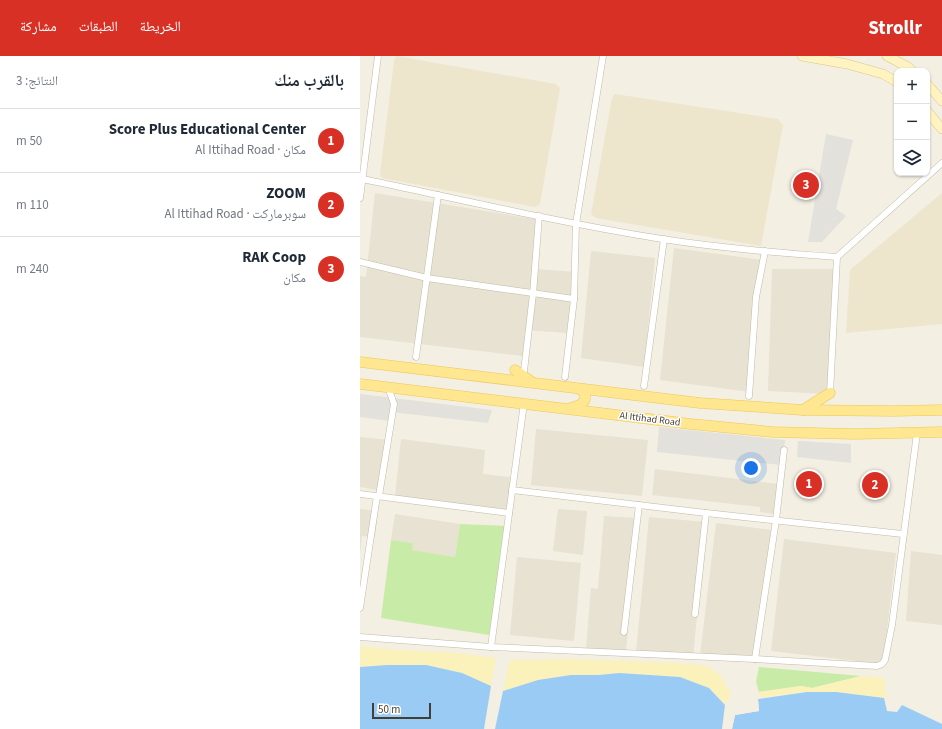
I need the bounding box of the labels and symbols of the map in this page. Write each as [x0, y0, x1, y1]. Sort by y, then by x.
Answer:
pin: 3 [793, 170, 819, 200]
street label: Al Ittihad Road [619, 408, 681, 430]
your location [741, 458, 761, 478]
pin: 1 [796, 469, 822, 499]
pin: 2 [862, 470, 888, 500]
scale bar [372, 701, 431, 720]

